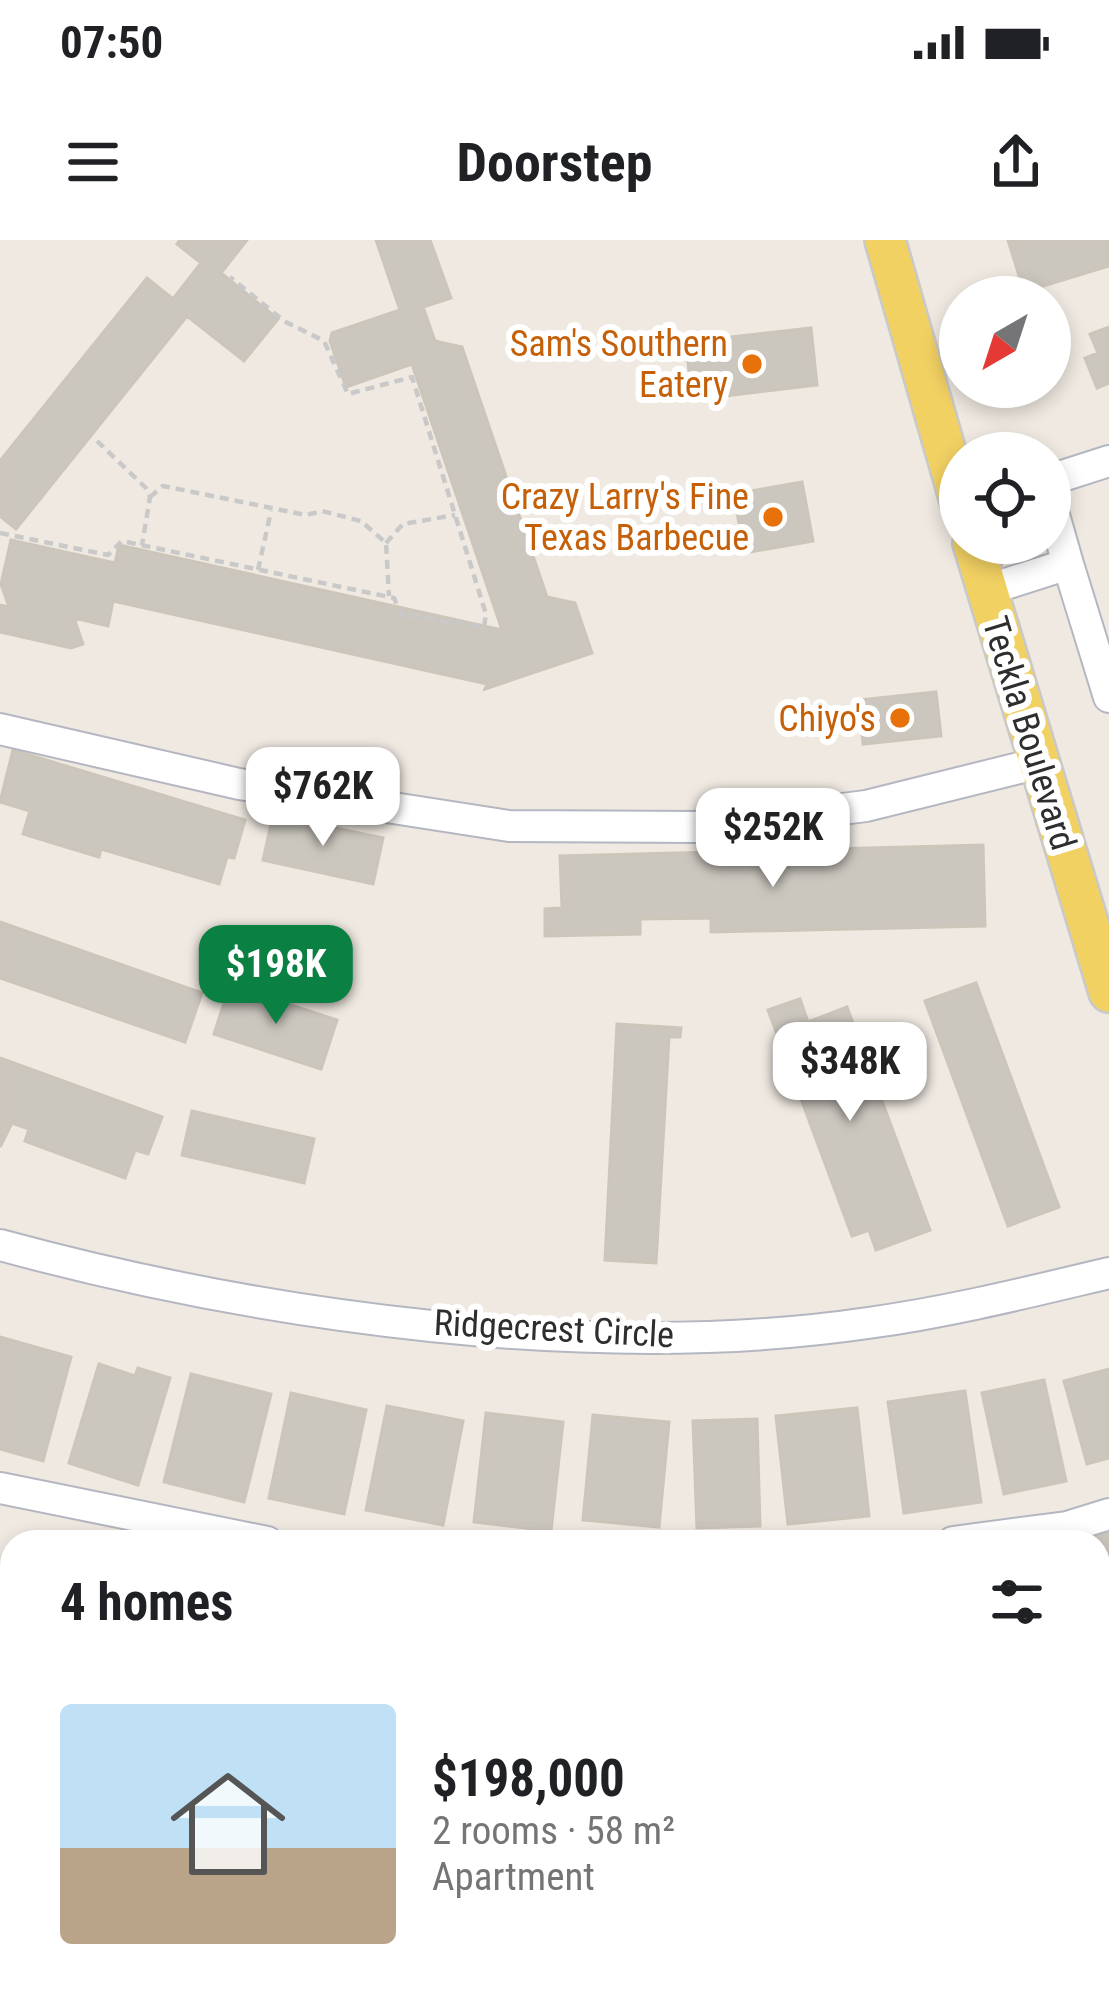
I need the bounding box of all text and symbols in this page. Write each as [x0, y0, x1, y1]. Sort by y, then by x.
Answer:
text: 07:50 [60, 16, 163, 69]
icon: menu [60, 129, 126, 195]
icon: share [983, 129, 1049, 195]
text: Doorstep [457, 131, 652, 194]
north arrow [939, 276, 1071, 408]
map controls [939, 276, 1071, 564]
place label: Sam's Southern Eatery [510, 323, 728, 406]
marker: Sam's Southern Eatery [739, 351, 765, 377]
button: locate [939, 432, 1071, 564]
place label: Crazy Larry's Fine Texas Barbecue [501, 476, 749, 559]
marker: Crazy Larry's Fine Texas Barbecue [760, 504, 786, 530]
street label: Teckla Boulevard [974, 612, 1084, 855]
place label: Chiyo's [778, 698, 876, 740]
marker: Chiyo's [887, 705, 913, 731]
pin: $762K [239, 747, 407, 849]
text: $762K [273, 763, 373, 809]
pin: $252K [689, 788, 857, 890]
text: $252K [723, 804, 823, 850]
pin: $198K [192, 925, 360, 1027]
text: $198K [226, 941, 326, 987]
pin: $348K [766, 1022, 934, 1124]
text: $348K [800, 1038, 900, 1084]
street label: Ridgecrest Circle [433, 1302, 675, 1356]
icon: filters [984, 1569, 1050, 1635]
text: 4 homes [60, 1573, 233, 1632]
text: $198,000 [432, 1749, 625, 1808]
icon: home [156, 1752, 300, 1896]
text: 2 rooms · 58 m² [432, 1808, 675, 1854]
text: Apartment [432, 1854, 595, 1900]

